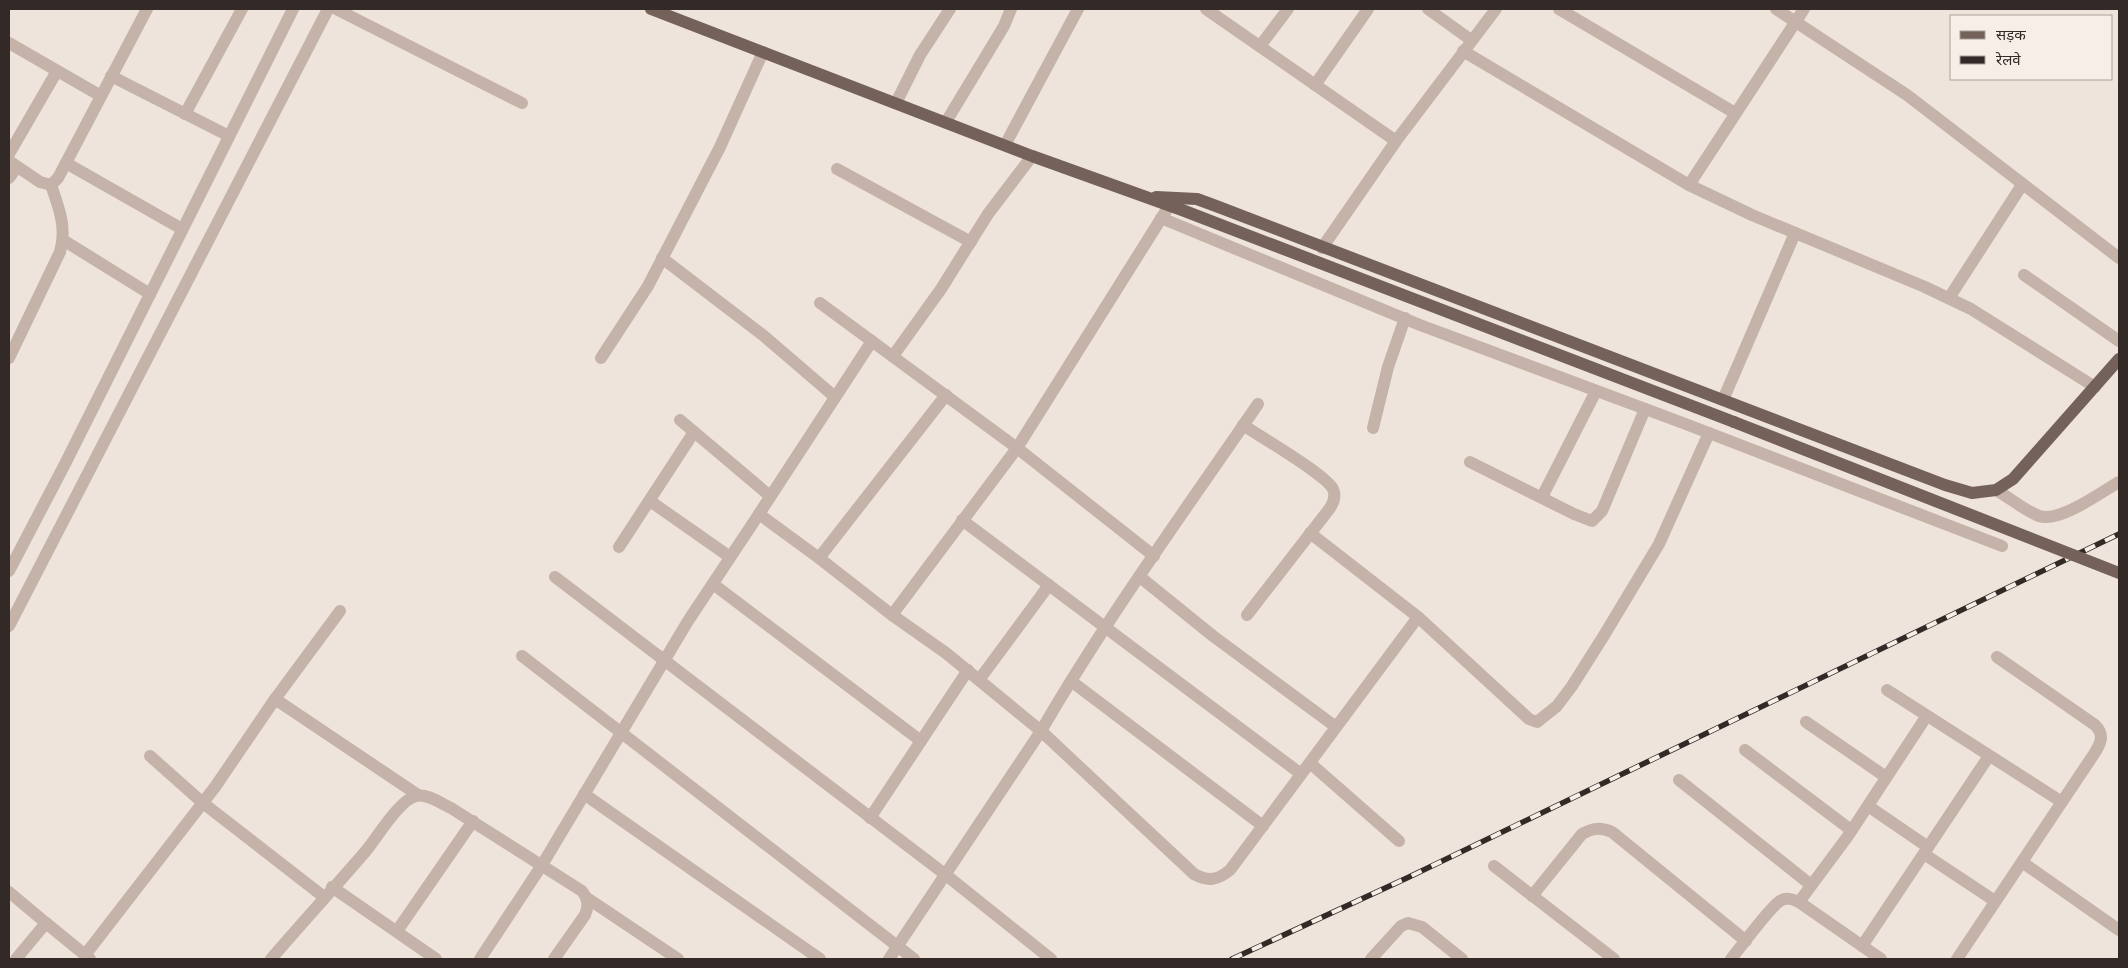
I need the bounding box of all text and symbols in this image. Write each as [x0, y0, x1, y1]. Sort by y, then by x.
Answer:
legend [1950, 15, 2113, 80]
text: सड़क [1996, 25, 2026, 43]
text: रेलवे [1995, 50, 2021, 68]

